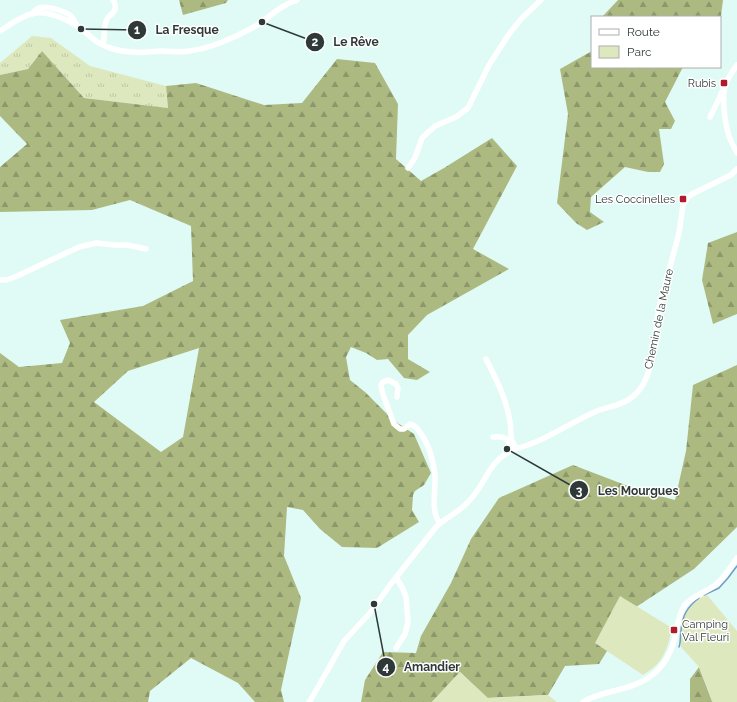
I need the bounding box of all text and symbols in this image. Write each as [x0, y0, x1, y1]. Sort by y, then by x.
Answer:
legend [591, 16, 721, 68]
callout: La Fresque [127, 18, 226, 42]
text: 1 [134, 23, 140, 37]
text: La Fresque [155, 23, 219, 37]
text: Route [627, 25, 660, 39]
callout: Le Rêve [305, 30, 387, 54]
text: 2 [312, 35, 319, 49]
text: Le Rêve [333, 35, 379, 49]
text: Parc [627, 45, 652, 59]
place label: Rubis [688, 77, 716, 90]
marker: Rubis [719, 78, 729, 88]
place label: Les Coccinelles [595, 193, 675, 206]
marker: Les Coccinelles [678, 194, 688, 204]
street label: Chemin de la Maure [642, 267, 676, 370]
callout: Les Mourgues [569, 478, 686, 502]
text: 3 [576, 484, 583, 498]
text: Les Mourgues [598, 484, 678, 498]
place label: Camping Val Fleuri [682, 618, 729, 644]
marker: Camping Val Fleuri [669, 625, 679, 635]
callout: Amandier [376, 655, 468, 679]
text: 4 [383, 660, 390, 674]
text: Amandier [404, 660, 460, 674]

